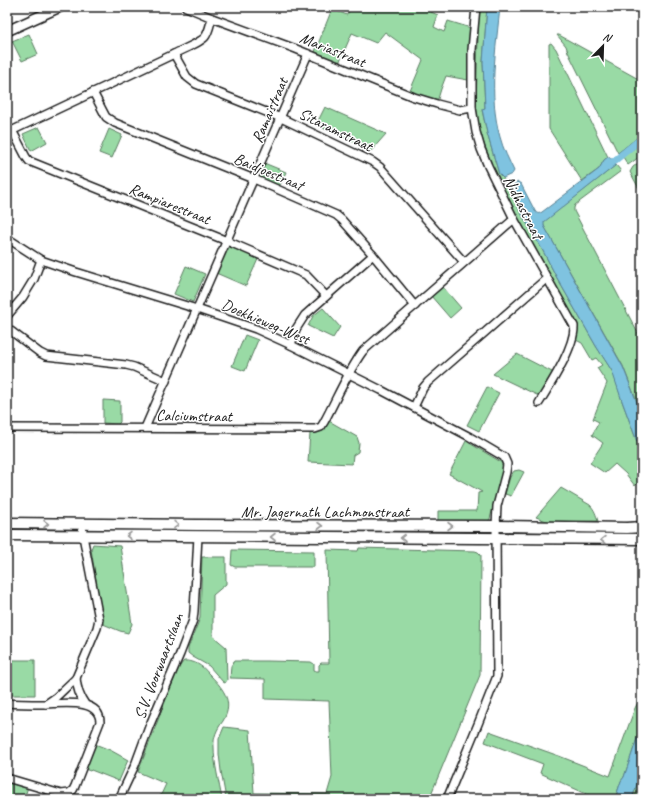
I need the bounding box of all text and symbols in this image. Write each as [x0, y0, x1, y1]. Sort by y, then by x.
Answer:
north arrow [583, 26, 623, 66]
street label: Mariastraat [297, 28, 370, 73]
text: N [601, 29, 615, 45]
street label: Ramaistraat [247, 73, 293, 146]
street label: Sitaramstraat [296, 104, 377, 157]
street label: Baidjoestraat [231, 148, 309, 197]
street label: Nidhastraat [499, 173, 549, 245]
street label: Rampiarestraat [126, 179, 215, 230]
street label: Doekhieweg-West [219, 294, 314, 350]
street label: Calciumstraat [156, 405, 234, 427]
street label: Mr. Jagernath Lachmonstraat [241, 502, 411, 522]
one-way arrow [43, 520, 49, 528]
one-way arrow [173, 521, 179, 529]
one-way arrow [317, 522, 323, 530]
one-way arrow [447, 522, 453, 530]
one-way arrow [126, 532, 132, 540]
one-way arrow [270, 533, 276, 541]
one-way arrow [400, 534, 406, 542]
one-way arrow [600, 535, 606, 544]
street label: S.V. Voorwaartslaan [130, 610, 189, 722]

